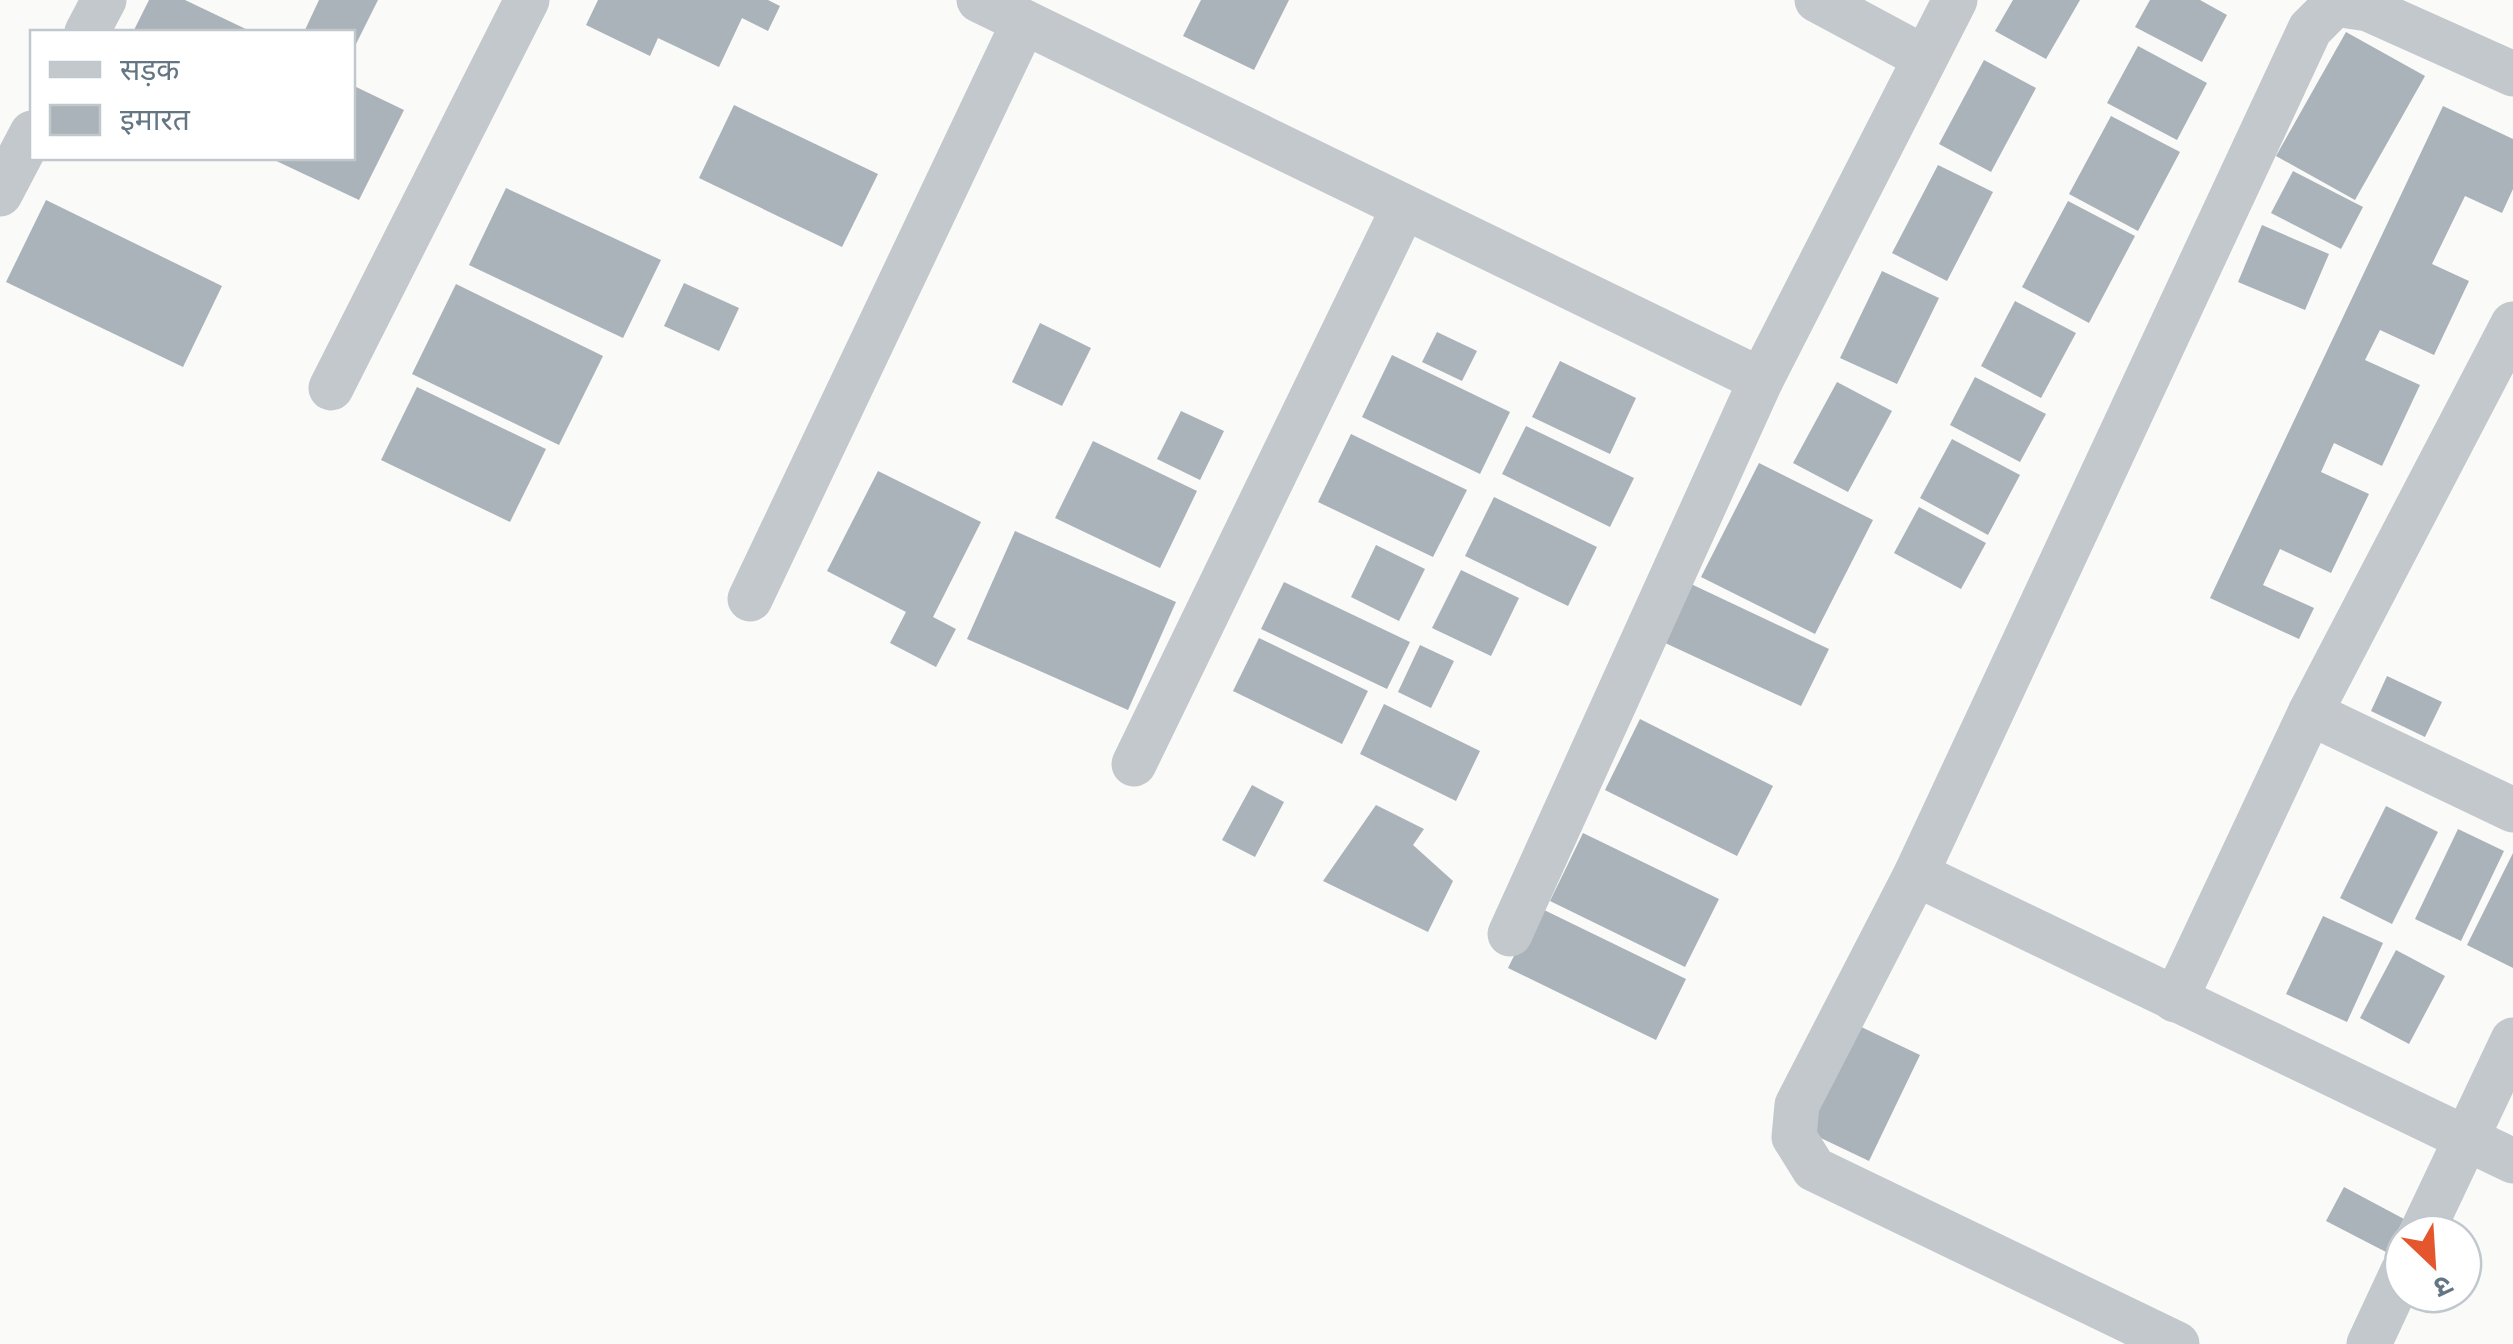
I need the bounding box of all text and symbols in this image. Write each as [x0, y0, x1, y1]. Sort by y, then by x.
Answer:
legend [30, 30, 355, 160]
text: सड़क [120, 52, 180, 87]
text: इमारत [120, 102, 191, 137]
north arrow [2383, 1214, 2483, 1314]
text: उ [2428, 1268, 2458, 1305]

